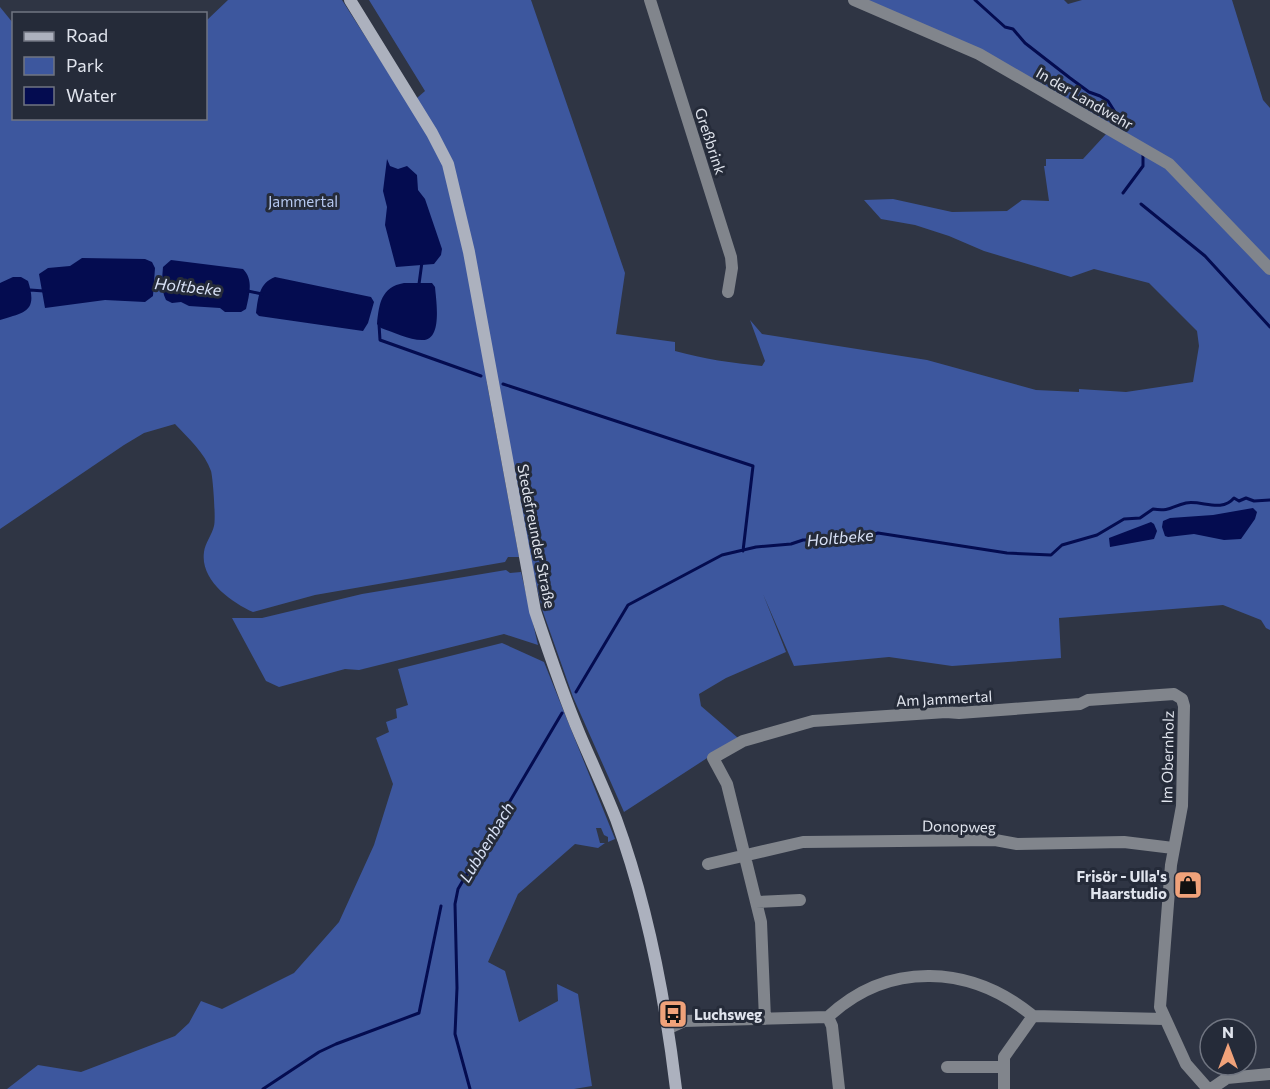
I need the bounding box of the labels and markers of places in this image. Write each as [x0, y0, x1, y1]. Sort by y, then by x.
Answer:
place label: Frisör - Ulla's Haarstudio [1076, 867, 1167, 902]
shop icon: Frisör - Ulla's Haarstudio [1172, 869, 1204, 901]
bus stop icon: Luchsweg [657, 998, 689, 1030]
place label: Luchsweg [694, 1005, 762, 1023]

